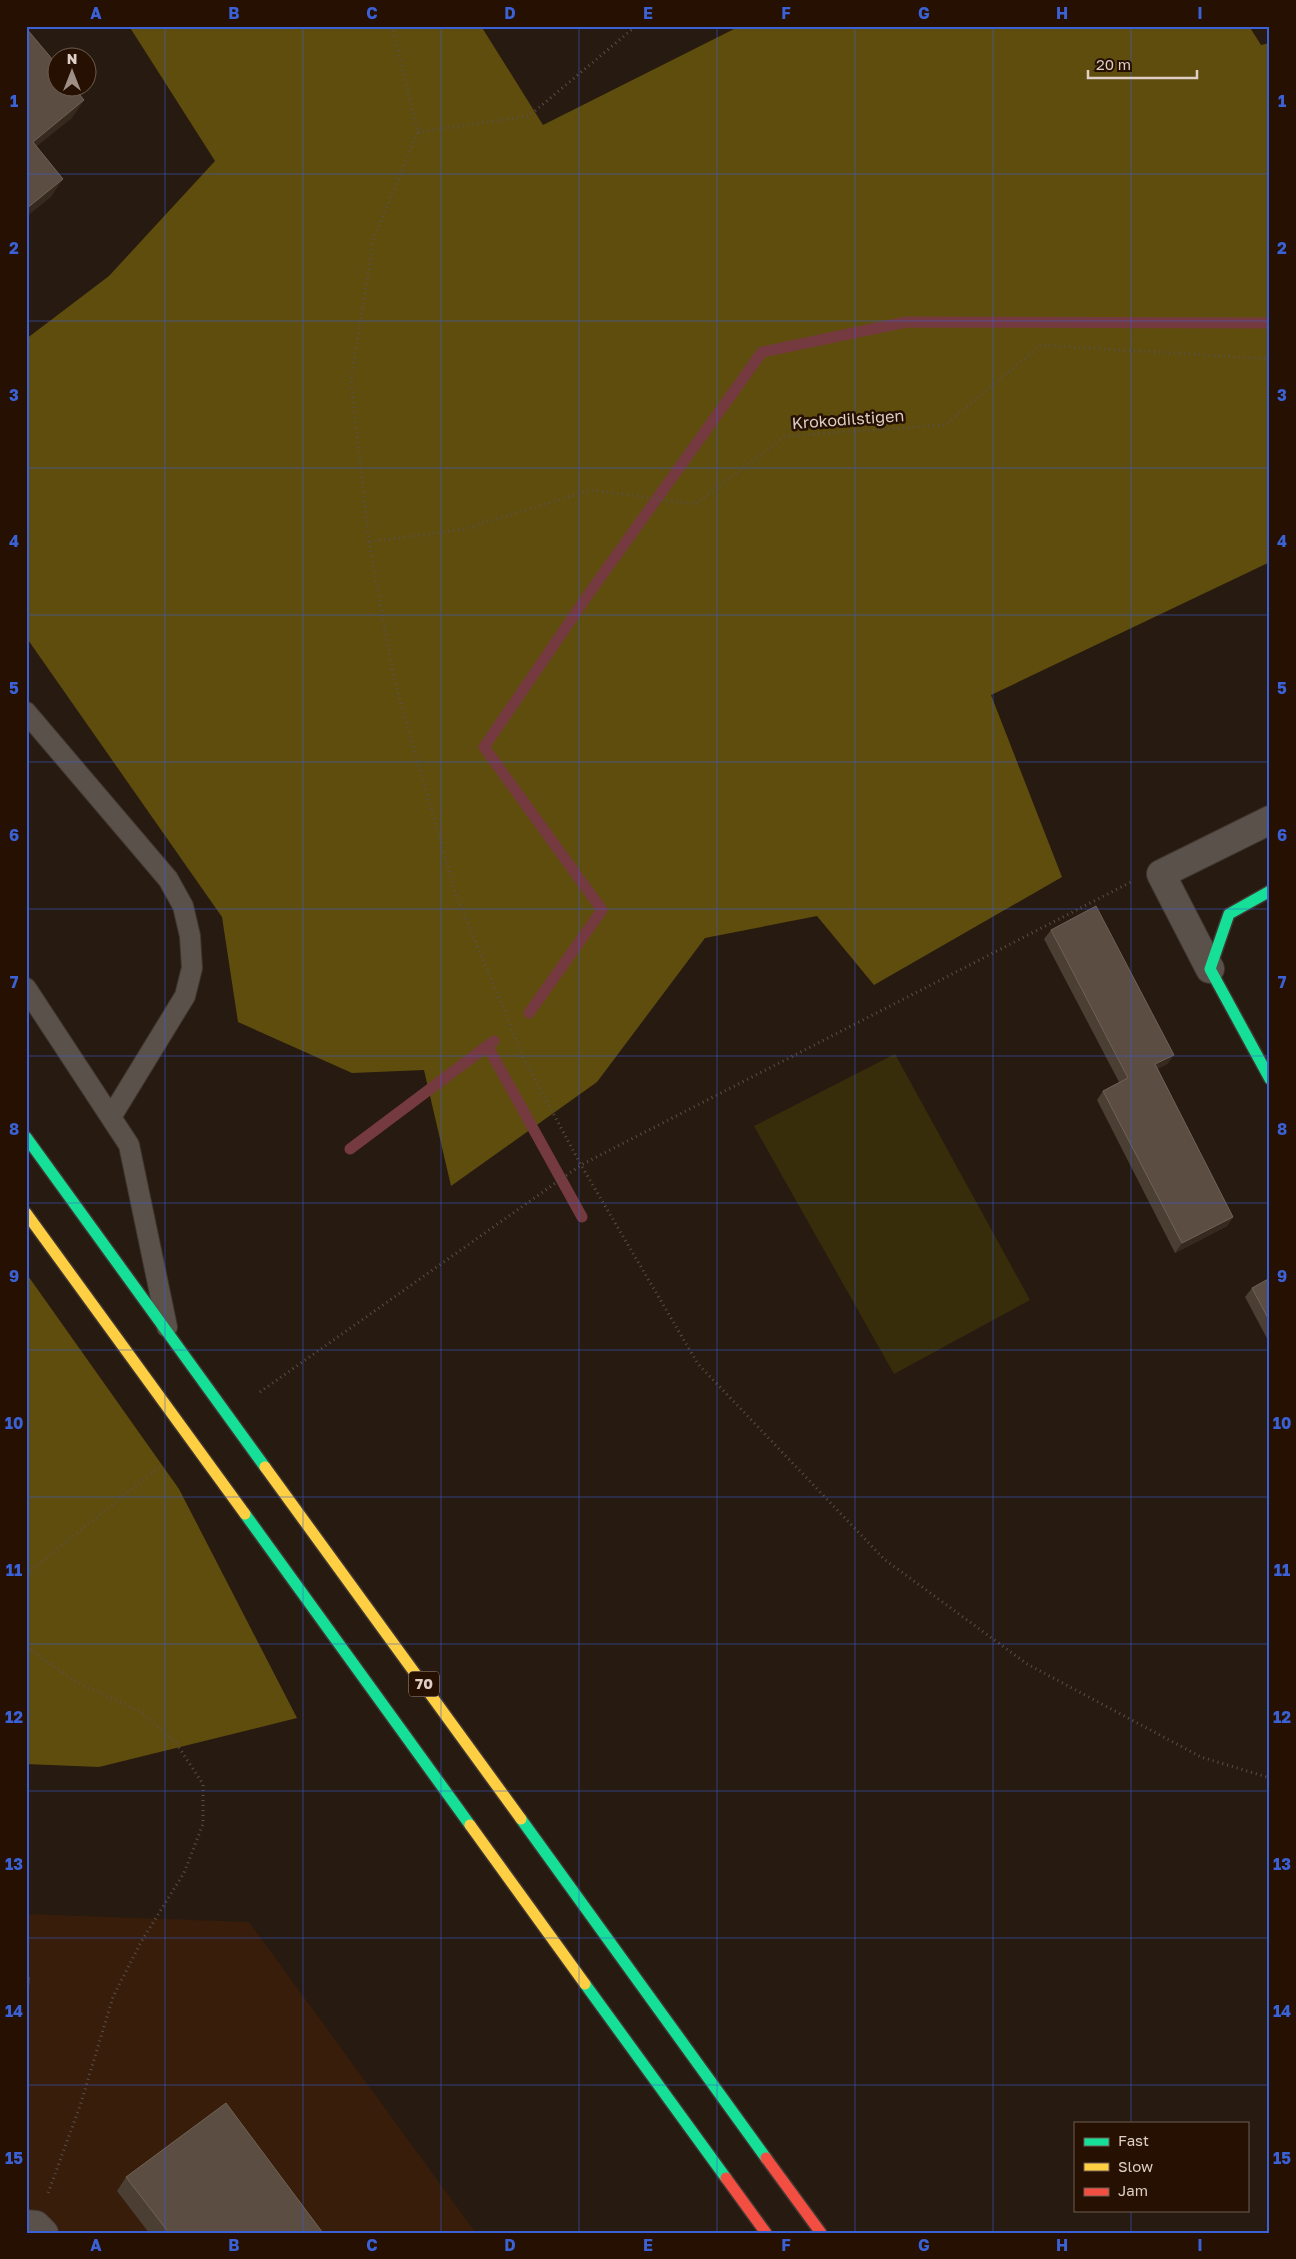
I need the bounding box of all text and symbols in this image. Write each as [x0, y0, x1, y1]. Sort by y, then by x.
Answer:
text: A [90, 3, 102, 23]
text: B [228, 3, 240, 23]
text: C [366, 3, 378, 23]
text: D [504, 3, 516, 23]
text: E [643, 3, 653, 23]
text: F [781, 3, 791, 23]
text: G [918, 3, 930, 23]
text: H [1056, 3, 1068, 23]
text: I [1197, 3, 1203, 23]
north arrow [48, 48, 98, 98]
scale bar [1088, 48, 1197, 80]
text: N [67, 50, 77, 67]
text: 20 m [1096, 55, 1131, 73]
text: 1 [10, 91, 18, 111]
text: 1 [1278, 91, 1286, 111]
text: 2 [9, 238, 19, 258]
text: 2 [1277, 238, 1287, 258]
text: 3 [9, 385, 19, 405]
text: 3 [1277, 385, 1287, 405]
street label: Krokodilstigen [791, 405, 905, 433]
text: 4 [9, 531, 19, 551]
text: 4 [1277, 531, 1287, 551]
text: 5 [9, 678, 19, 698]
text: 5 [1277, 678, 1287, 698]
text: 6 [9, 825, 19, 845]
text: 6 [1277, 825, 1287, 845]
text: 7 [10, 972, 19, 992]
text: 7 [1278, 972, 1287, 992]
text: 8 [9, 1119, 19, 1139]
text: 8 [1277, 1119, 1287, 1139]
text: 9 [9, 1266, 19, 1286]
text: 9 [1277, 1266, 1287, 1286]
text: 10 [5, 1413, 23, 1433]
text: 10 [1273, 1413, 1291, 1433]
text: 11 [6, 1560, 22, 1580]
text: 11 [1274, 1560, 1290, 1580]
road number: 70 [409, 1672, 439, 1696]
text: 12 [5, 1707, 23, 1727]
text: 12 [1273, 1707, 1291, 1727]
text: 13 [5, 1854, 23, 1874]
text: 13 [1273, 1854, 1291, 1874]
text: 14 [5, 2001, 23, 2021]
text: 14 [1273, 2001, 1291, 2021]
legend [1074, 2122, 1248, 2212]
text: Fast [1118, 2131, 1149, 2149]
text: 15 [5, 2148, 23, 2168]
text: 15 [1273, 2148, 1291, 2168]
text: Slow [1118, 2157, 1153, 2175]
text: Jam [1118, 2181, 1148, 2199]
text: A [90, 2235, 102, 2255]
text: B [228, 2235, 240, 2255]
text: C [366, 2235, 378, 2255]
text: D [504, 2235, 516, 2255]
text: E [643, 2235, 653, 2255]
text: F [781, 2235, 791, 2255]
text: G [918, 2235, 930, 2255]
text: H [1056, 2235, 1068, 2255]
text: I [1197, 2235, 1203, 2255]

